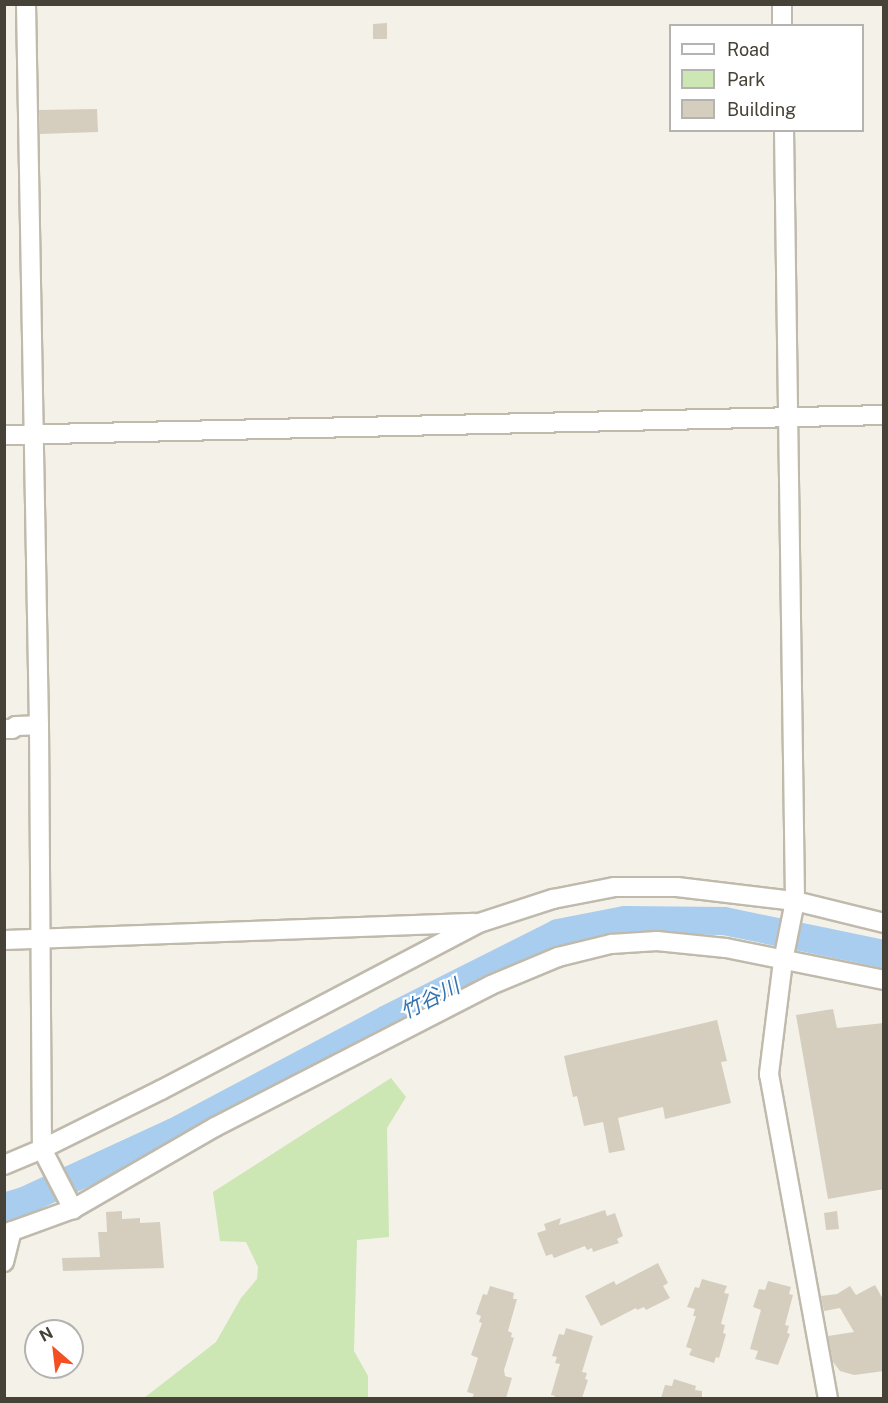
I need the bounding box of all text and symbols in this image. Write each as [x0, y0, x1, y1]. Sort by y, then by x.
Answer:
legend [669, 24, 864, 132]
text: Road [727, 39, 770, 60]
text: Park [727, 69, 765, 90]
text: Building [727, 99, 796, 120]
water label: 竹谷川 [396, 973, 464, 1025]
north arrow [24, 1319, 84, 1379]
text: N [36, 1323, 56, 1346]

